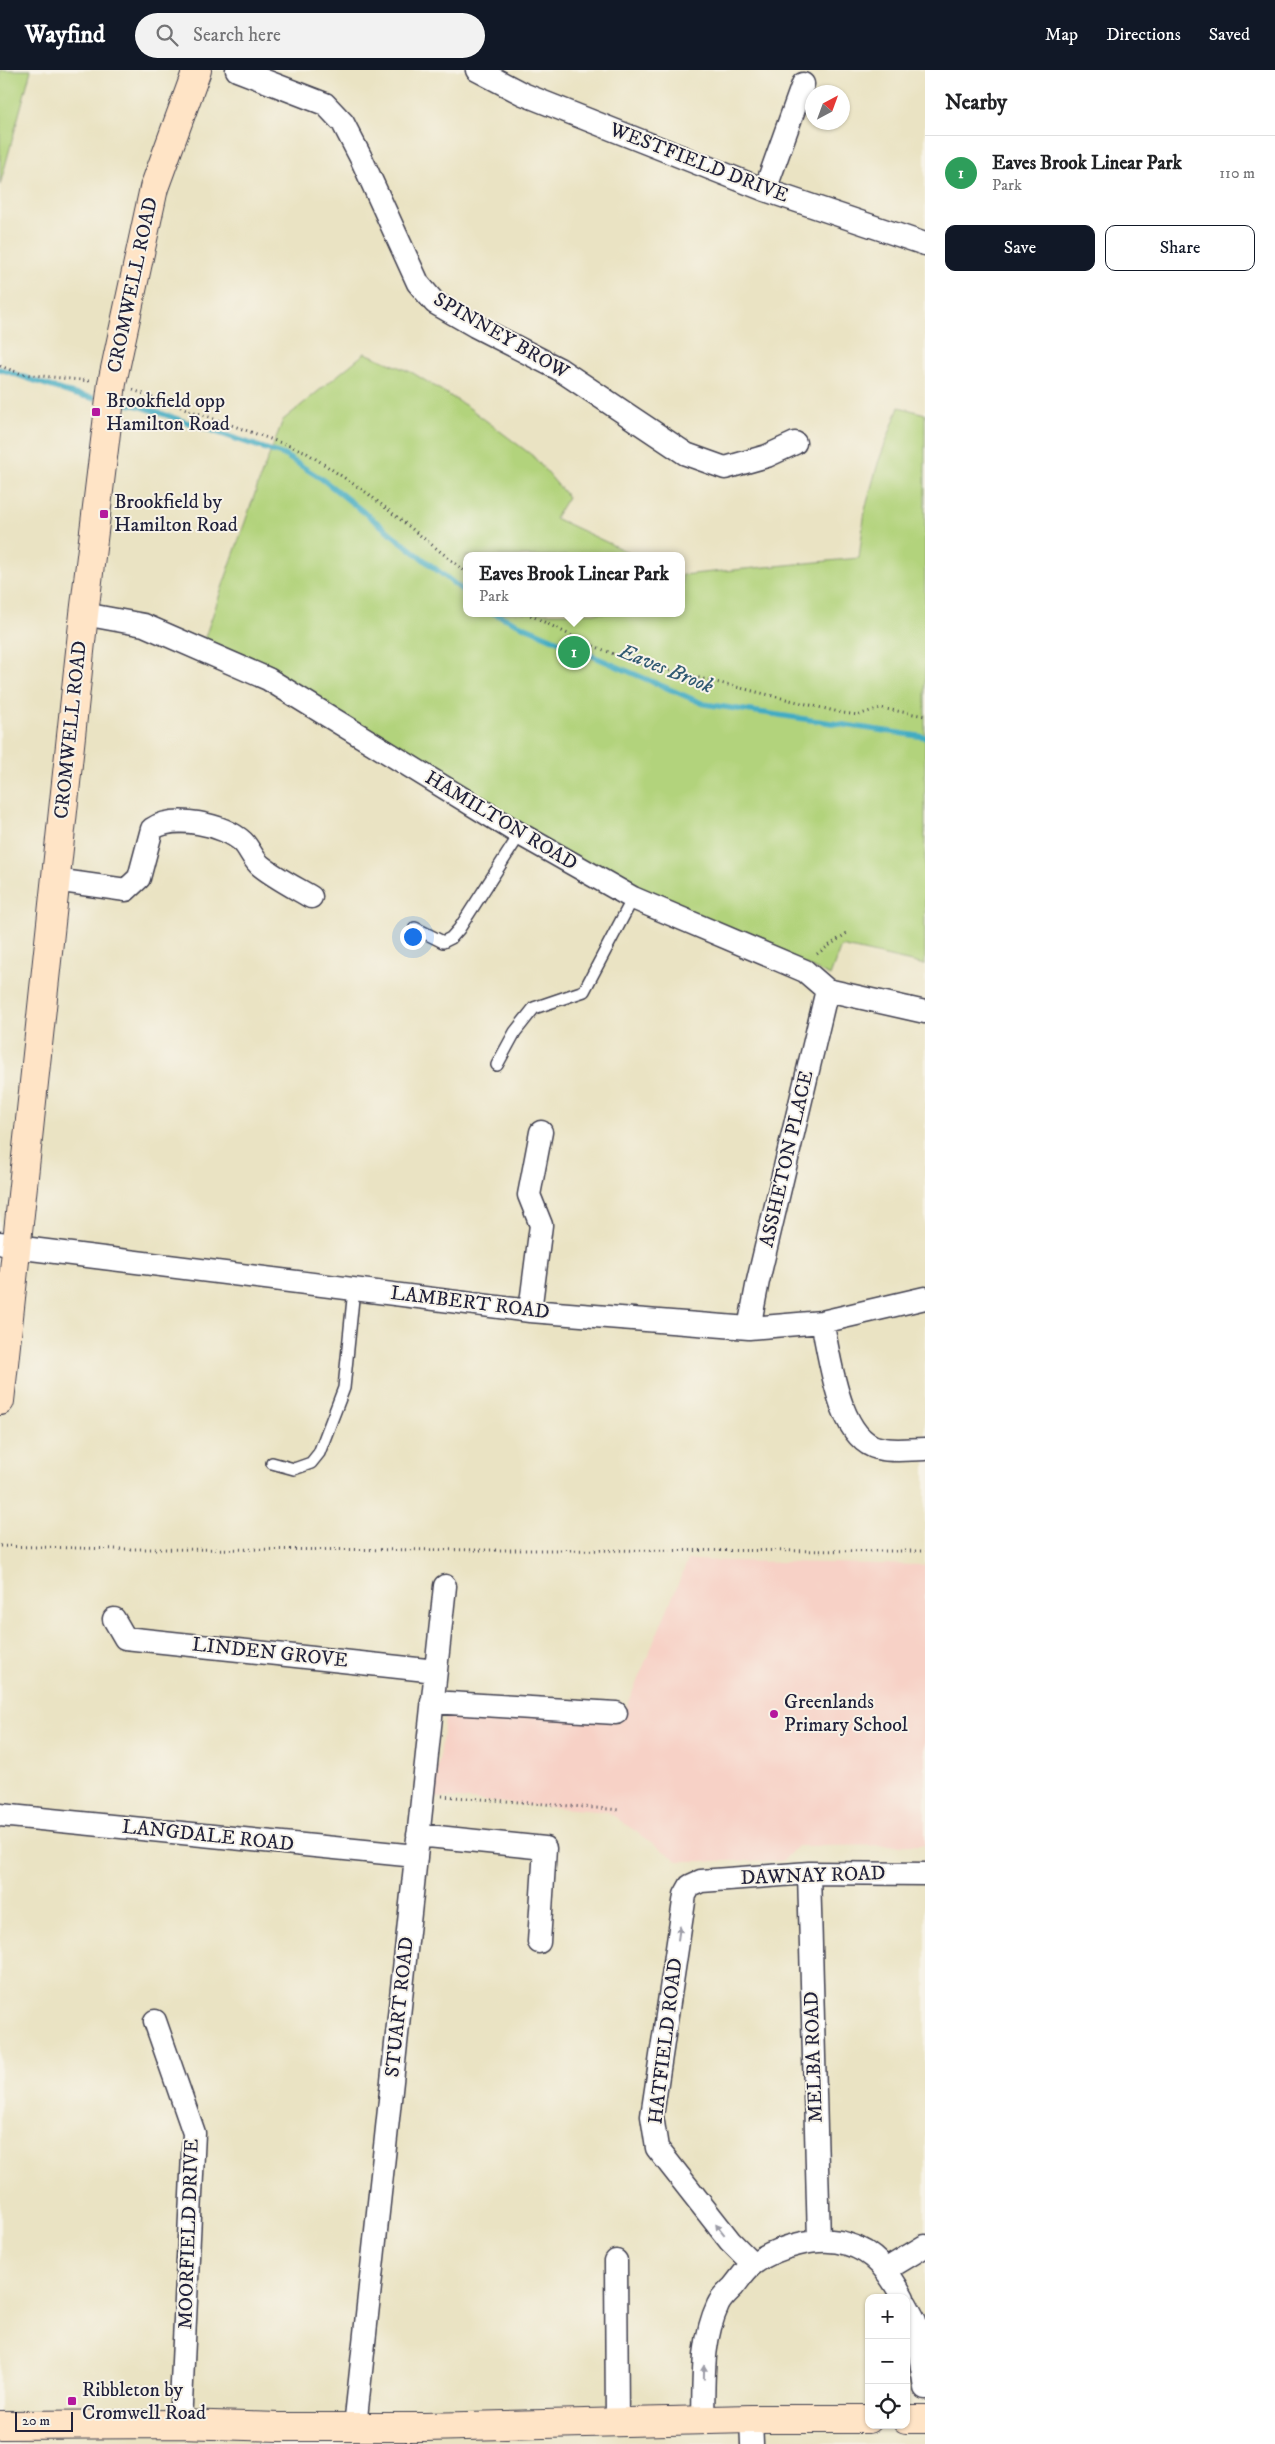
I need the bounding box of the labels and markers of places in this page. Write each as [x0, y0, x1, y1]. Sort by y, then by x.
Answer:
place label: Brookfield opp Hamilton Road [106, 389, 230, 437]
marker: Brookfield opp Hamilton Road [90, 406, 102, 418]
place label: Brookfield by Hamilton Road [114, 490, 238, 538]
marker: Brookfield by Hamilton Road [98, 508, 110, 520]
pin: 1 [558, 633, 590, 671]
place label: Greenlands Primary School [784, 1690, 908, 1738]
marker: Greenlands Primary School [768, 1708, 780, 1720]
place label: Ribbleton by Cromwell Road [82, 2378, 206, 2426]
marker: Ribbleton by Cromwell Road [66, 2395, 78, 2407]

